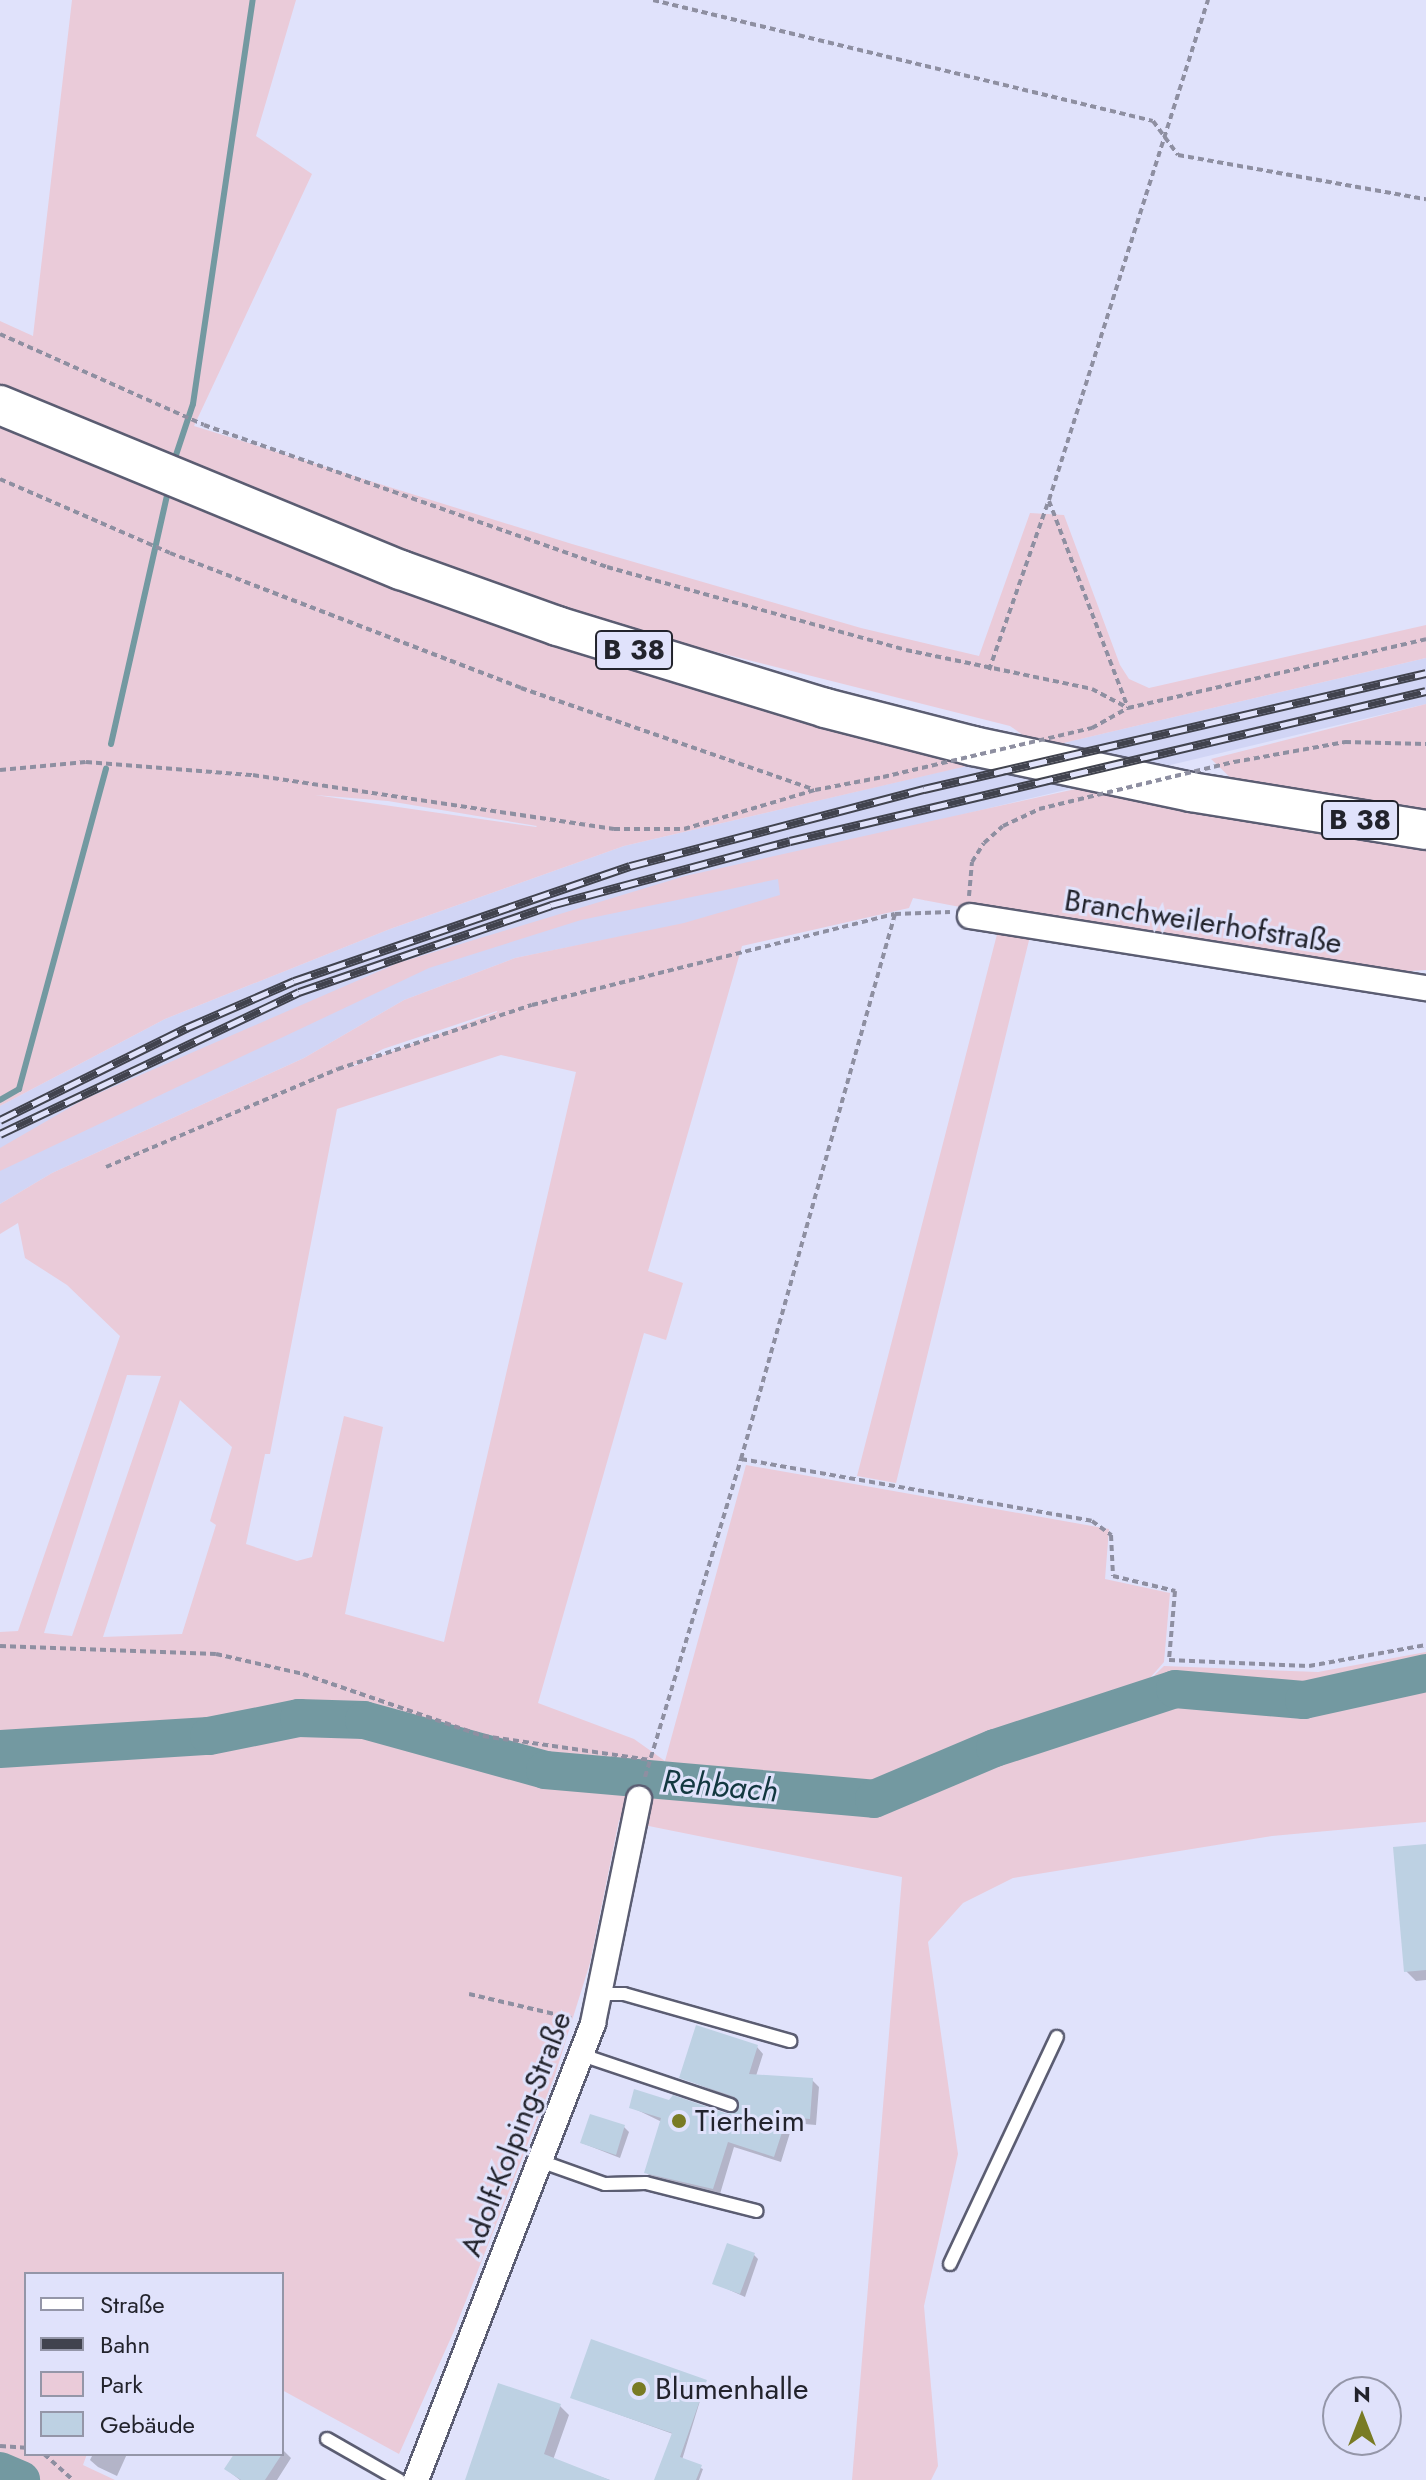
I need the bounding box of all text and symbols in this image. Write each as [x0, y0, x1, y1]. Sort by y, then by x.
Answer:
road number: B 38 [594, 626, 674, 674]
road number: B 38 [1320, 796, 1400, 844]
street label: Branchweilerhofstraße [1062, 882, 1344, 962]
water label: Rehbach [660, 1762, 780, 1810]
street label: Adolf-Kolping-Straße [453, 2007, 579, 2261]
place label: Tierheim [695, 2103, 805, 2139]
marker: Tierheim [670, 2112, 688, 2130]
legend [24, 2272, 284, 2456]
text: Straße [100, 2287, 165, 2322]
text: Bahn [100, 2327, 150, 2362]
text: Park [100, 2367, 143, 2402]
place label: Blumenhalle [655, 2371, 808, 2407]
north arrow [1322, 2376, 1402, 2456]
text: N [1353, 2378, 1371, 2410]
marker: Blumenhalle [630, 2380, 648, 2398]
text: Gebäude [100, 2407, 195, 2442]

